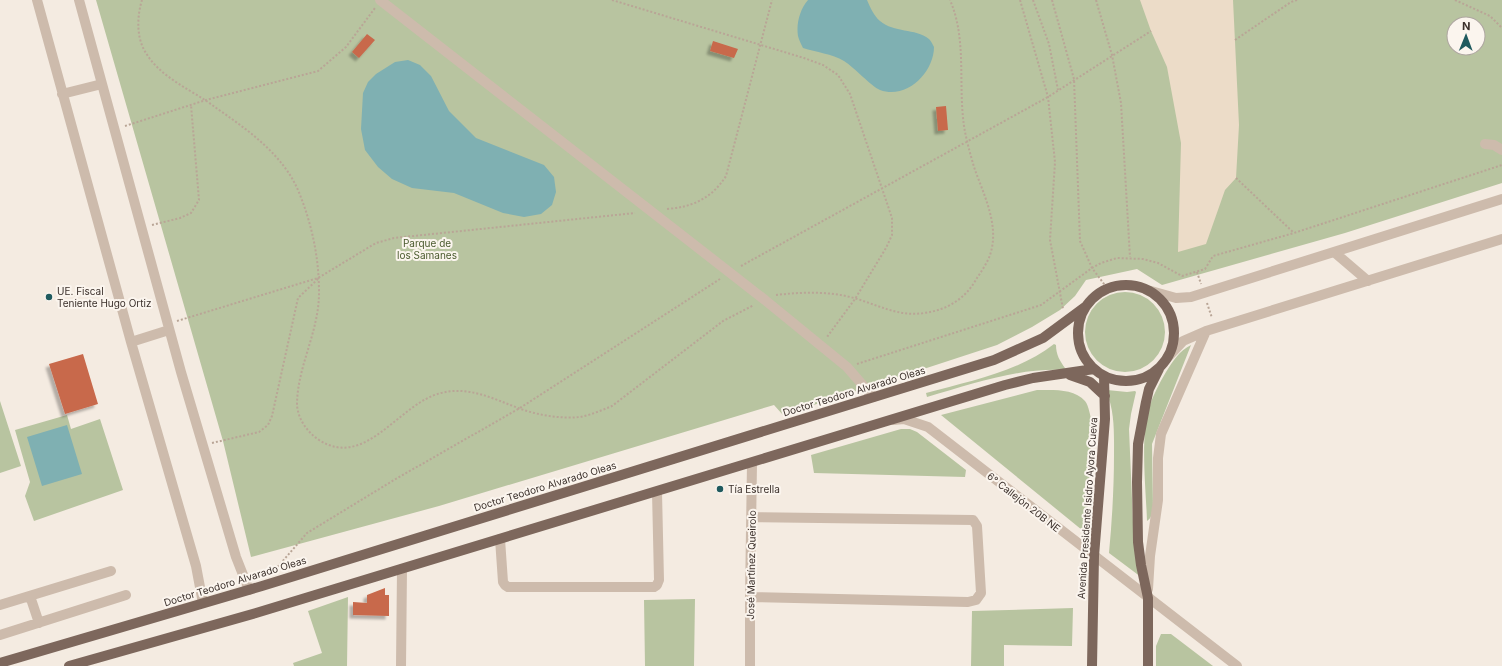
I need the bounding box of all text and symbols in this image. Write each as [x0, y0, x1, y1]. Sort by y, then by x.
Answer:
north arrow [1446, 16, 1486, 56]
text: N [1462, 19, 1470, 33]
park label: Parque de los Samanes [397, 237, 457, 261]
place label: UE. Fiscal Teniente Hugo Ortiz [57, 285, 151, 309]
marker: UE. Fiscal Teniente Hugo Ortiz [44, 292, 54, 302]
street label: Doctor Teodoro Alvarado Oleas [781, 364, 927, 418]
street label: Avenida Presidente Isidro Ayora Cueva [1075, 417, 1099, 599]
street label: Doctor Teodoro Alvarado Oleas [472, 459, 618, 513]
street label: 6° Callejón 20B NE [985, 470, 1063, 534]
place label: Tía Estrella [728, 483, 780, 495]
marker: Tía Estrella [715, 484, 725, 494]
street label: José Martínez Queirolo [744, 510, 758, 620]
street label: Doctor Teodoro Alvarado Oleas [162, 554, 308, 608]

